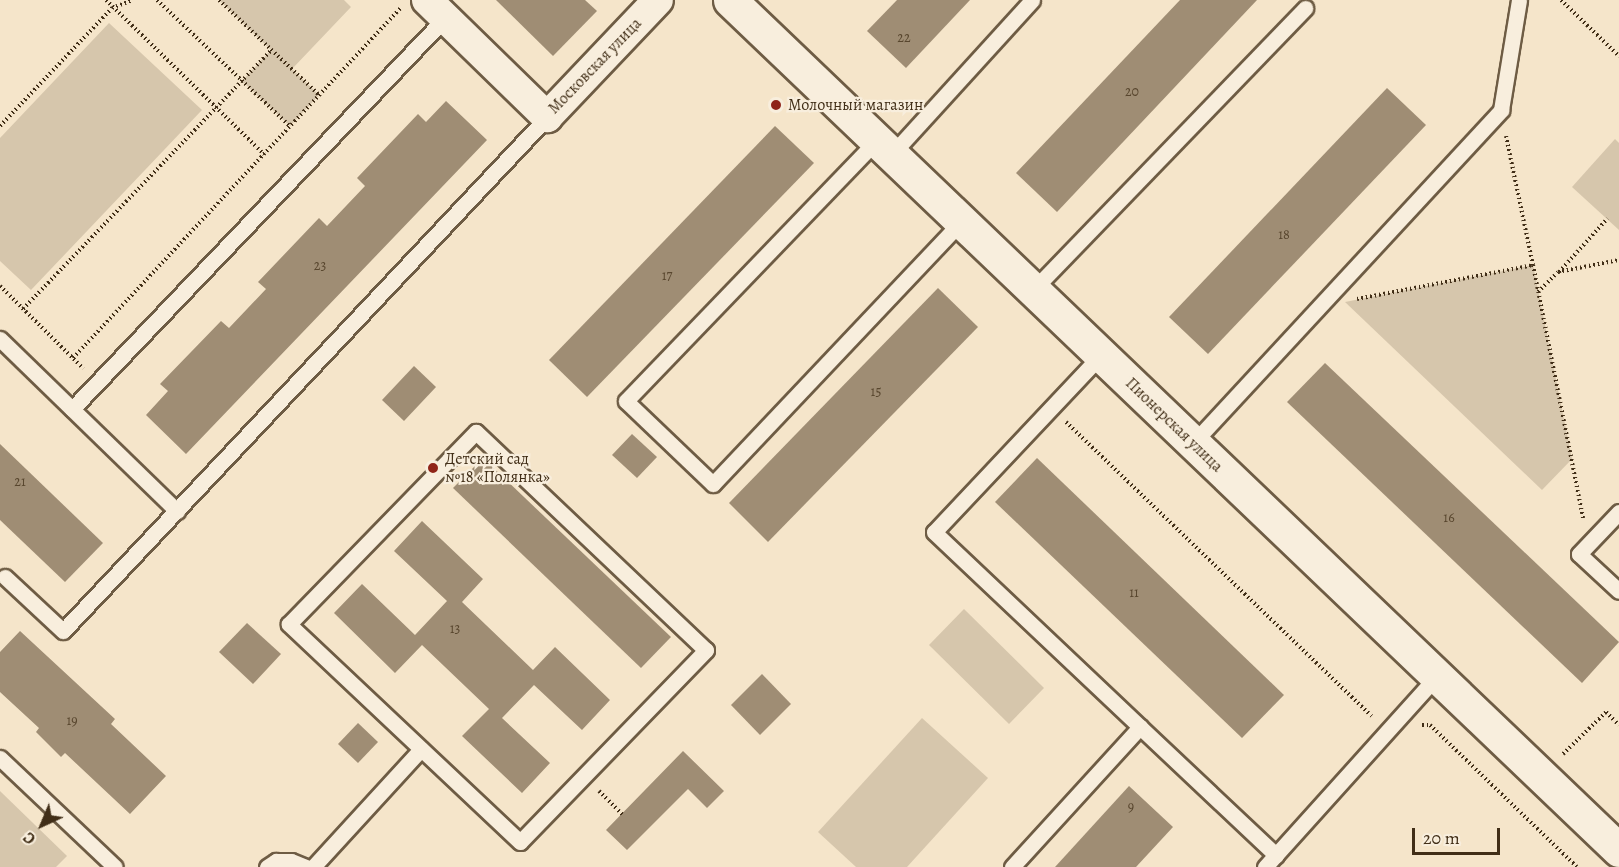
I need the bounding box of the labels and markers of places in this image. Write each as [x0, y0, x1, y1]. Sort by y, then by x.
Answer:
place label: Молочный магазин [788, 95, 923, 115]
marker: Молочный магазин [769, 98, 783, 112]
place label: Детский сад №18 «Полянка» [445, 449, 550, 487]
marker: Детский сад №18 «Полянка» [426, 461, 440, 475]

